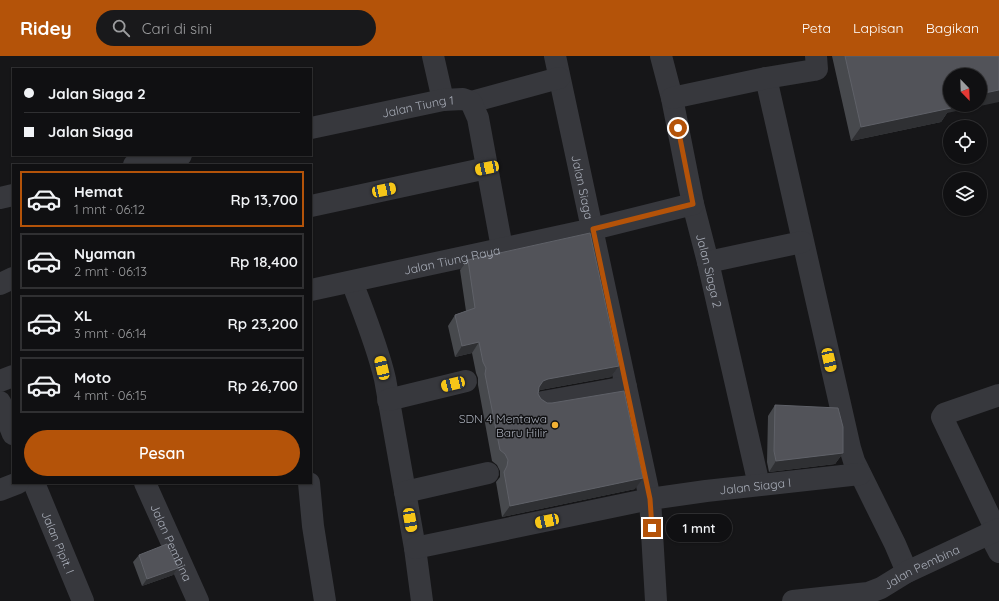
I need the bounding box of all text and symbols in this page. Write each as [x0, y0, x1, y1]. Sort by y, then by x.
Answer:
search box [96, 10, 376, 46]
text: Ridey [20, 16, 72, 40]
icon: search [110, 17, 132, 39]
text: Cari di sini [142, 19, 212, 38]
text: Peta [802, 19, 831, 37]
text: Lapisan [853, 19, 904, 37]
text: Bagikan [926, 19, 979, 37]
north arrow [943, 68, 987, 112]
map controls [943, 68, 987, 216]
text: Jalan Siaga 2 [48, 84, 146, 103]
street label: Jalan Tiung 1 [380, 92, 454, 120]
route start [669, 119, 687, 137]
button: locate [943, 120, 987, 164]
text: Jalan Siaga [48, 122, 133, 141]
street label: Jalan Siaga [569, 153, 597, 221]
car [474, 160, 500, 176]
button: layers [943, 172, 987, 216]
icon: car [26, 181, 62, 217]
text: Hemat [74, 182, 123, 201]
car [371, 182, 397, 198]
text: Rp 13,700 [231, 190, 298, 209]
text: 1 mnt · 06:12 [74, 201, 145, 217]
street label: Jalan Siaga 2 [693, 232, 726, 309]
street label: Jalan Tiung Raya [402, 242, 501, 277]
icon: car [26, 243, 62, 279]
text: Nyaman [74, 244, 135, 263]
text: Rp 18,400 [230, 252, 298, 271]
text: 2 mnt · 06:13 [74, 263, 147, 279]
icon: car [26, 305, 62, 341]
text: XL [74, 306, 92, 325]
text: Rp 23,200 [227, 314, 298, 333]
text: 3 mnt · 06:14 [74, 325, 146, 341]
car [820, 347, 838, 373]
car [373, 355, 391, 381]
icon: car [26, 367, 62, 403]
text: Moto [74, 368, 111, 387]
car [440, 375, 466, 393]
text: Rp 26,700 [228, 376, 298, 395]
text: 4 mnt · 06:15 [74, 387, 147, 403]
place label: SDN 4 Mentawa Baru Hilir [459, 411, 547, 440]
marker: SDN 4 Mentawa Baru Hilir [550, 420, 560, 430]
button: Pesan [24, 430, 300, 476]
street label: Jalan Siaga I [718, 474, 792, 497]
street label: Jalan Pembina [148, 501, 196, 583]
car [402, 507, 418, 533]
street label: Jalan Pipit. I [39, 508, 78, 576]
car [534, 513, 560, 529]
callout: 1 mnt [666, 514, 732, 542]
route end [643, 519, 661, 537]
text: 1 mnt [682, 520, 716, 536]
street label: Jalan Pembina [880, 541, 962, 592]

